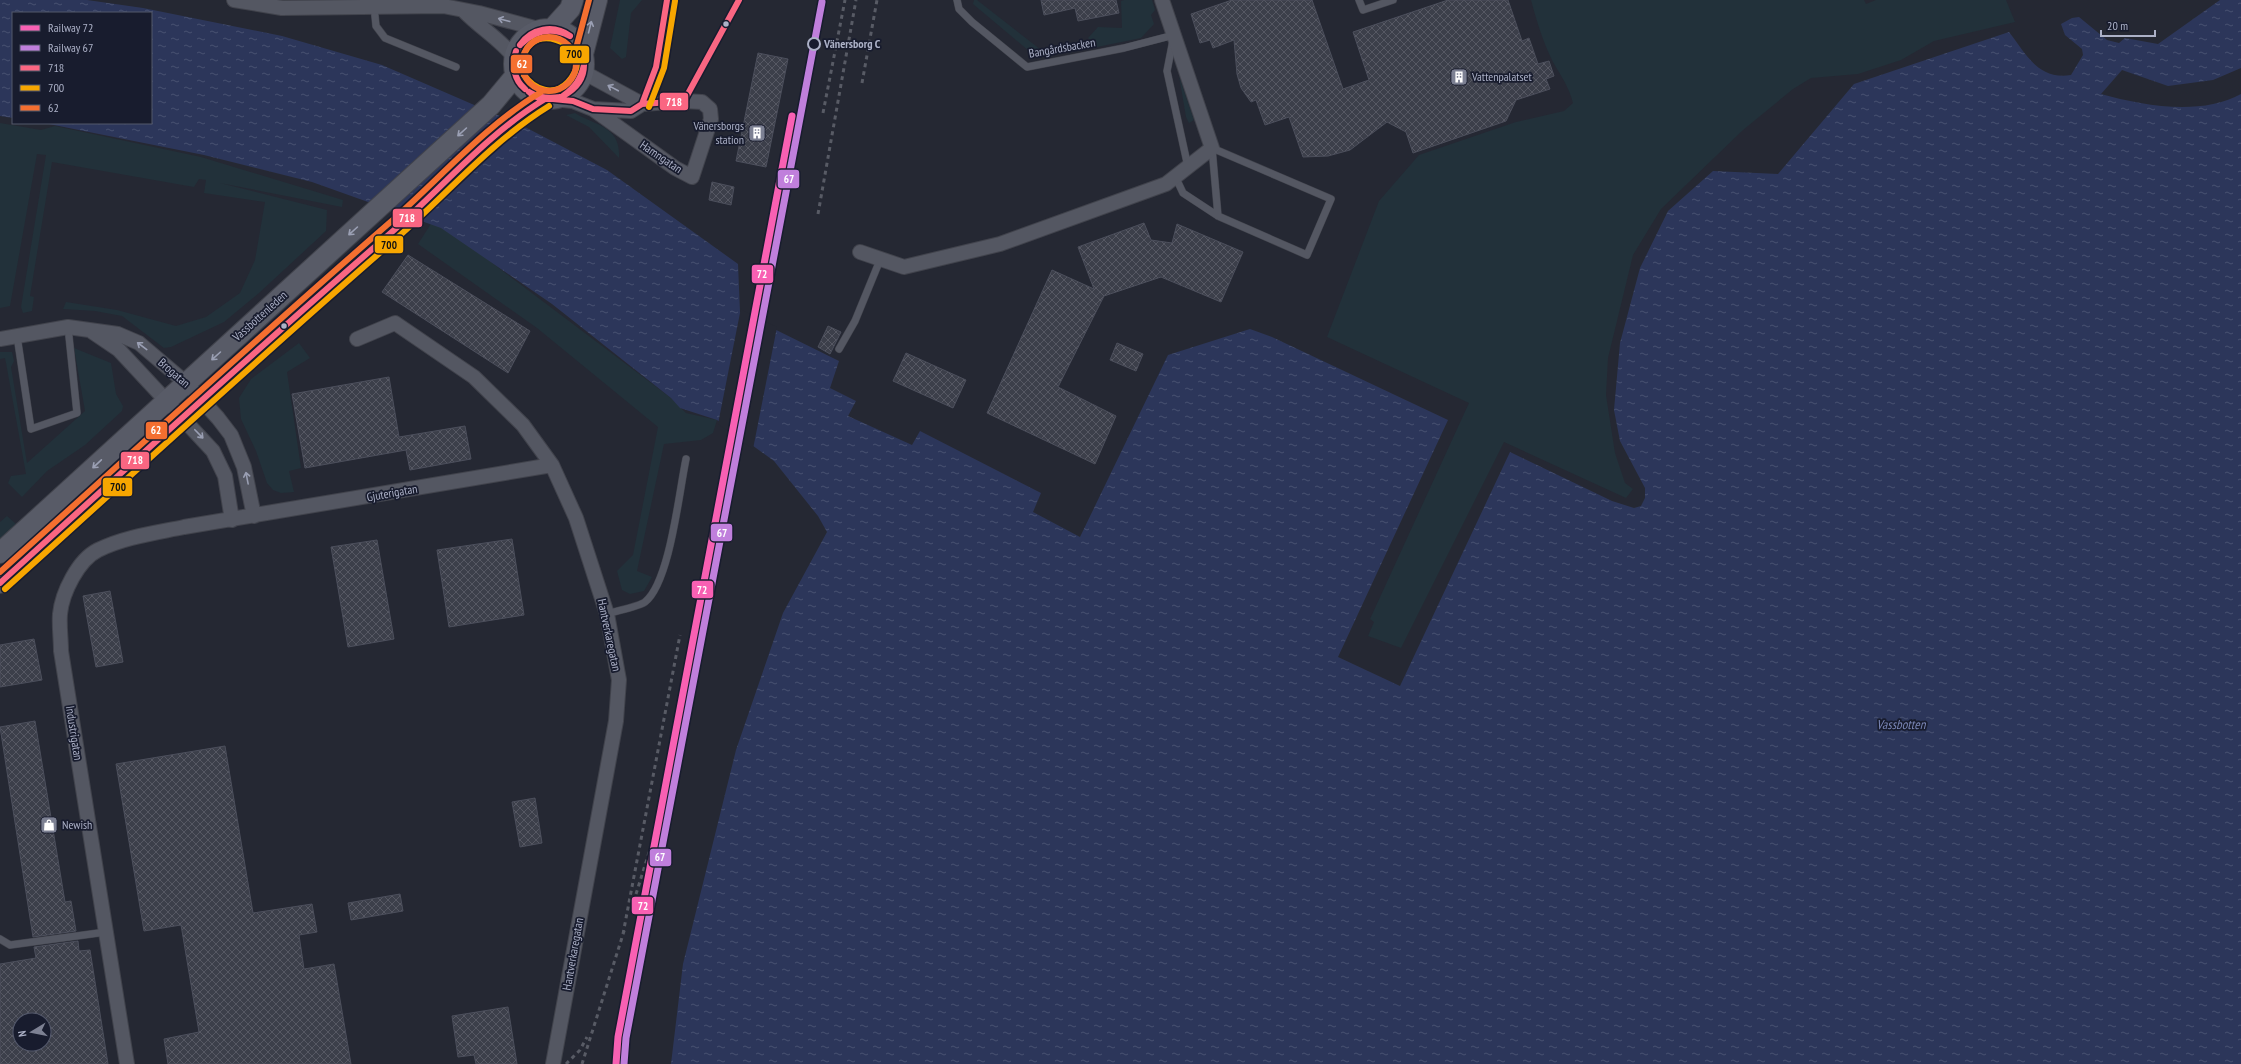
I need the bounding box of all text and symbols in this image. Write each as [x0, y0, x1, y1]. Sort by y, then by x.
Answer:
legend [12, 12, 152, 124]
scale bar [2101, 12, 2155, 38]
one-way arrow [498, 15, 511, 23]
text: 20 m [2107, 18, 2128, 33]
unlabelled marker [721, 19, 731, 29]
text: Railway 72 [48, 20, 93, 35]
one-way arrow [587, 21, 594, 34]
street label: Bangårdsbacken [1027, 34, 1096, 61]
place label: Vänersborg C [823, 36, 881, 51]
marker: Vänersborg C [807, 37, 821, 51]
text: Railway 67 [48, 40, 93, 55]
line badge: 700 [559, 45, 590, 64]
text: 700 [566, 47, 582, 61]
line badge: 62 [510, 54, 533, 74]
text: 62 [517, 57, 527, 71]
text: 718 [48, 60, 64, 75]
building icon: Vattenpalatset [1449, 67, 1469, 87]
place label: Vattenpalatset [1471, 69, 1533, 84]
text: 700 [48, 80, 64, 95]
one-way arrow [607, 84, 619, 91]
line badge: 718 [659, 92, 689, 111]
text: 718 [666, 95, 682, 109]
text: 62 [48, 100, 59, 115]
place label: Vänersborgs station [693, 118, 744, 147]
building icon: Vänersborgs station [747, 123, 767, 143]
one-way arrow [457, 127, 468, 136]
street label: Hamngatan [637, 137, 685, 176]
line badge: 67 [777, 169, 800, 189]
text: 67 [784, 172, 794, 186]
line badge: 718 [392, 208, 423, 228]
text: 718 [399, 211, 415, 225]
one-way arrow [348, 226, 358, 236]
line badge: 700 [374, 235, 404, 254]
text: 700 [381, 238, 397, 252]
line badge: 72 [751, 264, 774, 284]
text: 72 [757, 267, 767, 281]
street label: Vassbottenleden [229, 287, 290, 345]
unlabelled marker [279, 321, 289, 331]
one-way arrow [136, 342, 147, 350]
one-way arrow [211, 351, 221, 360]
street label: Brogatan [155, 355, 193, 391]
line badge: 62 [145, 421, 168, 440]
text: 62 [151, 423, 161, 437]
one-way arrow [194, 429, 203, 439]
line badge: 718 [120, 451, 150, 470]
text: 718 [127, 453, 143, 467]
one-way arrow [92, 459, 102, 469]
one-way arrow [242, 472, 250, 485]
line badge: 700 [102, 477, 133, 497]
text: 700 [110, 480, 126, 494]
street label: Gjuterigatan [365, 481, 418, 504]
line badge: 67 [710, 523, 733, 542]
text: 67 [717, 526, 727, 540]
line badge: 72 [691, 580, 714, 599]
text: 72 [697, 583, 707, 597]
street label: Hantverkaregatan [595, 597, 624, 672]
street label: Industrigatan [63, 705, 86, 761]
water label: Vassbotten [1877, 716, 1927, 733]
shop icon: Newish [39, 815, 59, 835]
place label: Newish [62, 817, 92, 832]
line badge: 67 [649, 848, 672, 867]
text: 67 [655, 850, 665, 864]
line badge: 72 [631, 896, 654, 915]
text: 72 [638, 899, 648, 913]
street label: Hantverkaregatan [559, 916, 586, 991]
north arrow [12, 1012, 52, 1052]
text: N [15, 1030, 30, 1038]

